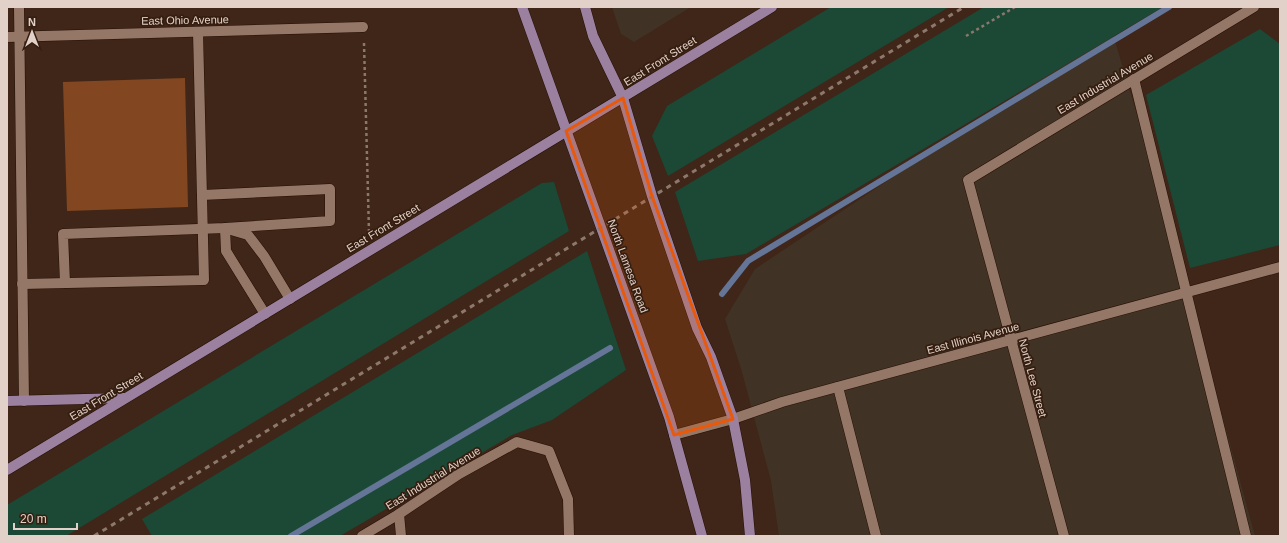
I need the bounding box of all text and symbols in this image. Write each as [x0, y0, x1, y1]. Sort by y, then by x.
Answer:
north arrow [12, 12, 52, 52]
street label: East Ohio Avenue [141, 13, 229, 27]
text: N [28, 16, 36, 28]
street label: East Front Street [622, 34, 698, 88]
street label: East Industrial Avenue [1055, 50, 1155, 116]
street label: East Front Street [344, 201, 422, 255]
street label: North Lamesa Road [606, 218, 650, 314]
street label: East Illinois Avenue [925, 320, 1021, 356]
street label: North Lee Street [1017, 337, 1049, 419]
street label: East Front Street [67, 369, 145, 423]
street label: East Industrial Avenue [383, 444, 483, 512]
scale bar [14, 505, 77, 531]
text: 20 m [20, 512, 47, 526]

